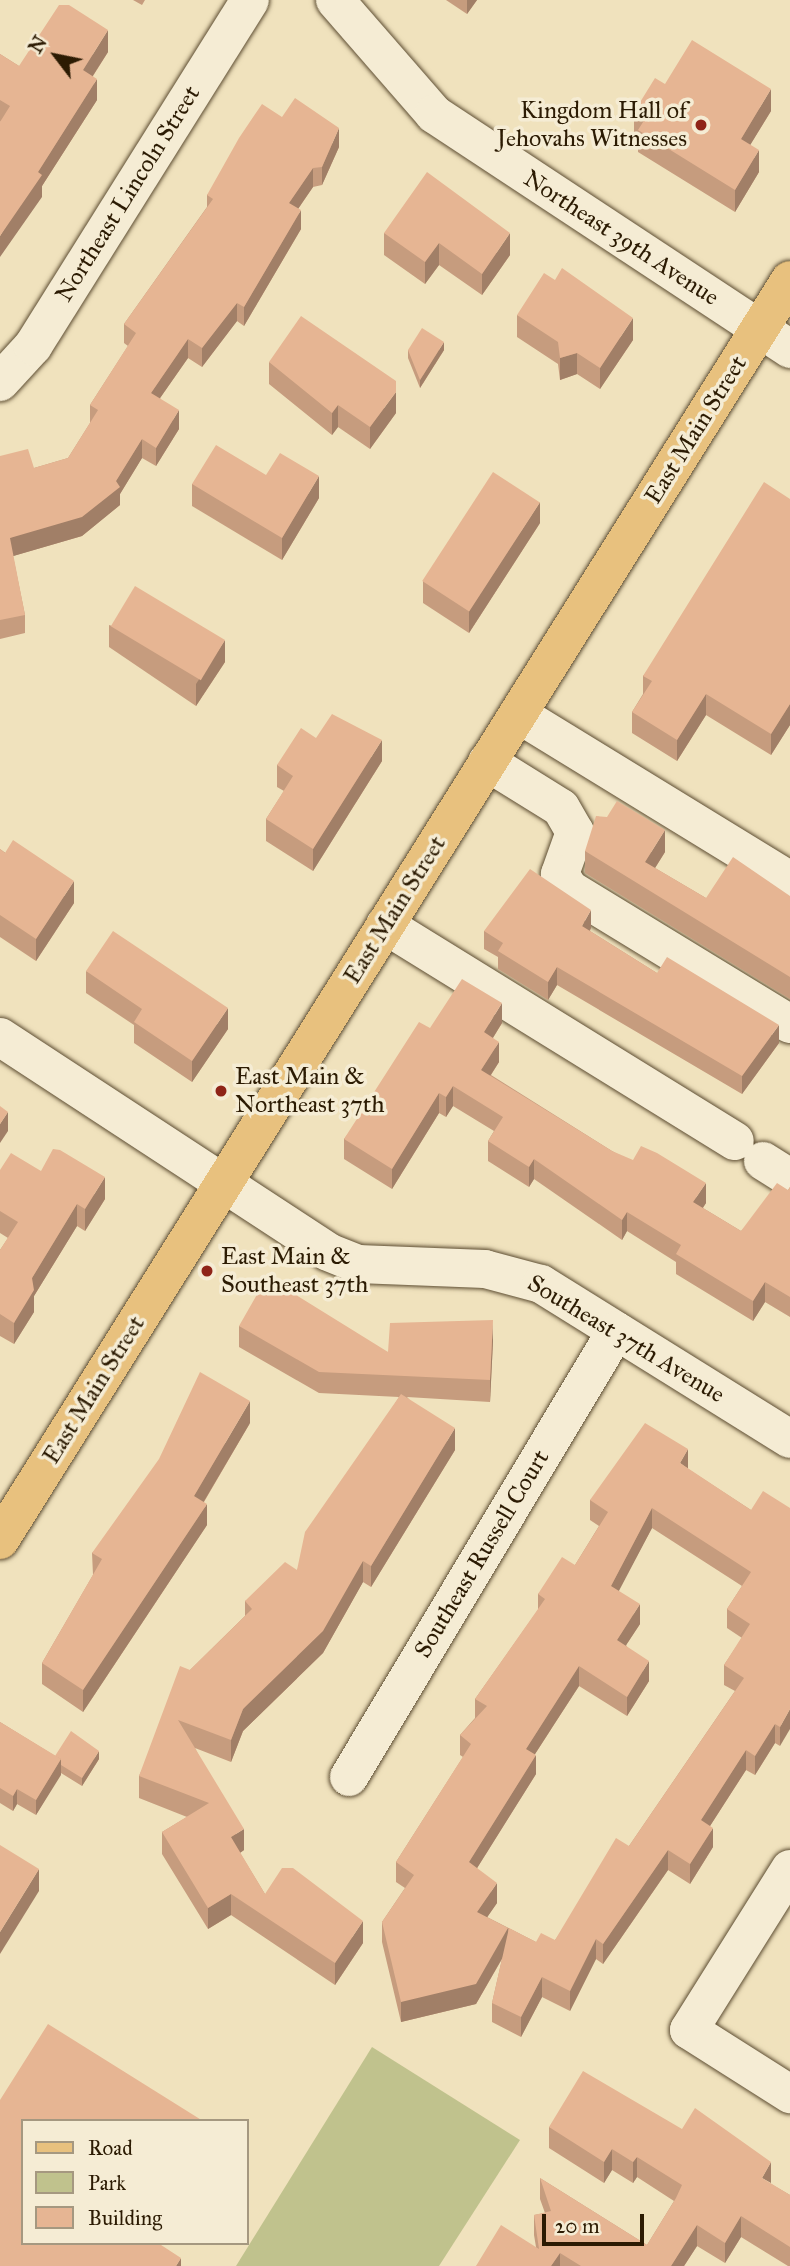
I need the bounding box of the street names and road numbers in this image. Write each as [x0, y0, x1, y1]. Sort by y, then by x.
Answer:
street label: Northeast Lincoln Street [50, 81, 206, 307]
street label: Northeast 39th Avenue [518, 164, 724, 312]
street label: East Main Street [639, 351, 753, 509]
street label: East Main Street [338, 831, 452, 989]
street label: Southeast 37th Avenue [522, 1269, 730, 1409]
street label: East Main Street [37, 1311, 151, 1469]
street label: Southeast Russell Court [409, 1445, 555, 1663]

